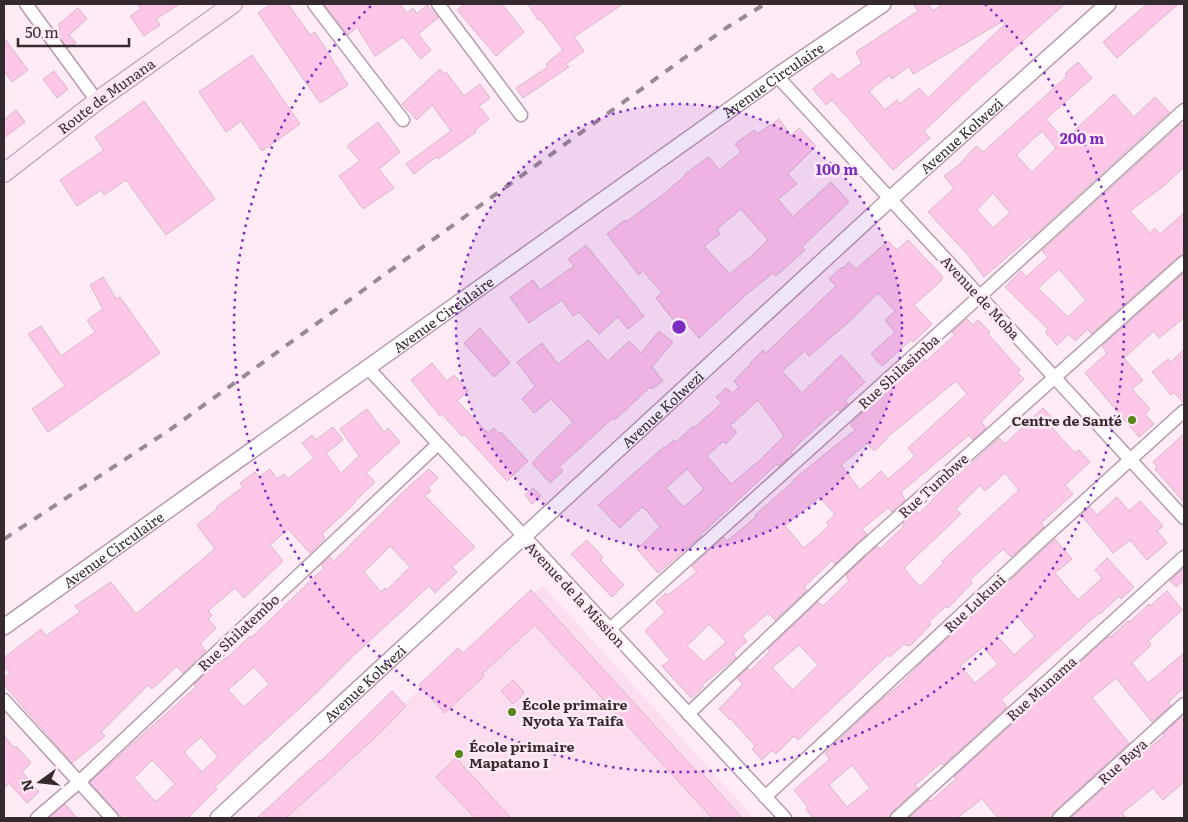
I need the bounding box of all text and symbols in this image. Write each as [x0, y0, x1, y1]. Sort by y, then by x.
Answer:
scale bar [18, 15, 129, 47]
text: 50 m [25, 20, 59, 43]
street label: Avenue Circulaire [718, 37, 828, 122]
street label: Route de Munana [53, 53, 159, 138]
street label: Avenue Kolwezi [915, 93, 1007, 178]
text: 200 m [1060, 126, 1104, 149]
text: 100 m [816, 157, 858, 180]
street label: Avenue de Moba [937, 251, 1025, 344]
street label: Avenue Circulaire [388, 271, 497, 357]
centre of rings [670, 318, 688, 336]
street label: Rue Shilasimba [853, 329, 943, 413]
street label: Avenue Kolwezi [617, 366, 708, 452]
place label: Centre de Santé [1011, 410, 1122, 430]
marker: Centre de Santé [1126, 414, 1138, 426]
street label: Rue Tumbwe [894, 448, 972, 522]
street label: Avenue Circulaire [59, 506, 168, 592]
street label: Avenue de la Mission [521, 536, 631, 652]
street label: Rue Lukuni [939, 569, 1009, 637]
street label: Rue Shilatembo [193, 589, 283, 675]
street label: Avenue Kolwezi [319, 640, 410, 726]
street label: Rue Munama [1001, 651, 1081, 725]
place label: École primaire Nyota Ya Taifa [522, 694, 628, 730]
marker: École primaire Nyota Ya Taifa [506, 706, 518, 718]
street label: Rue Baya [1093, 733, 1151, 788]
place label: École primaire Mapatano I [469, 736, 575, 772]
marker: École primaire Mapatano I [453, 748, 465, 760]
north arrow [15, 757, 65, 807]
text: N [15, 777, 38, 794]

